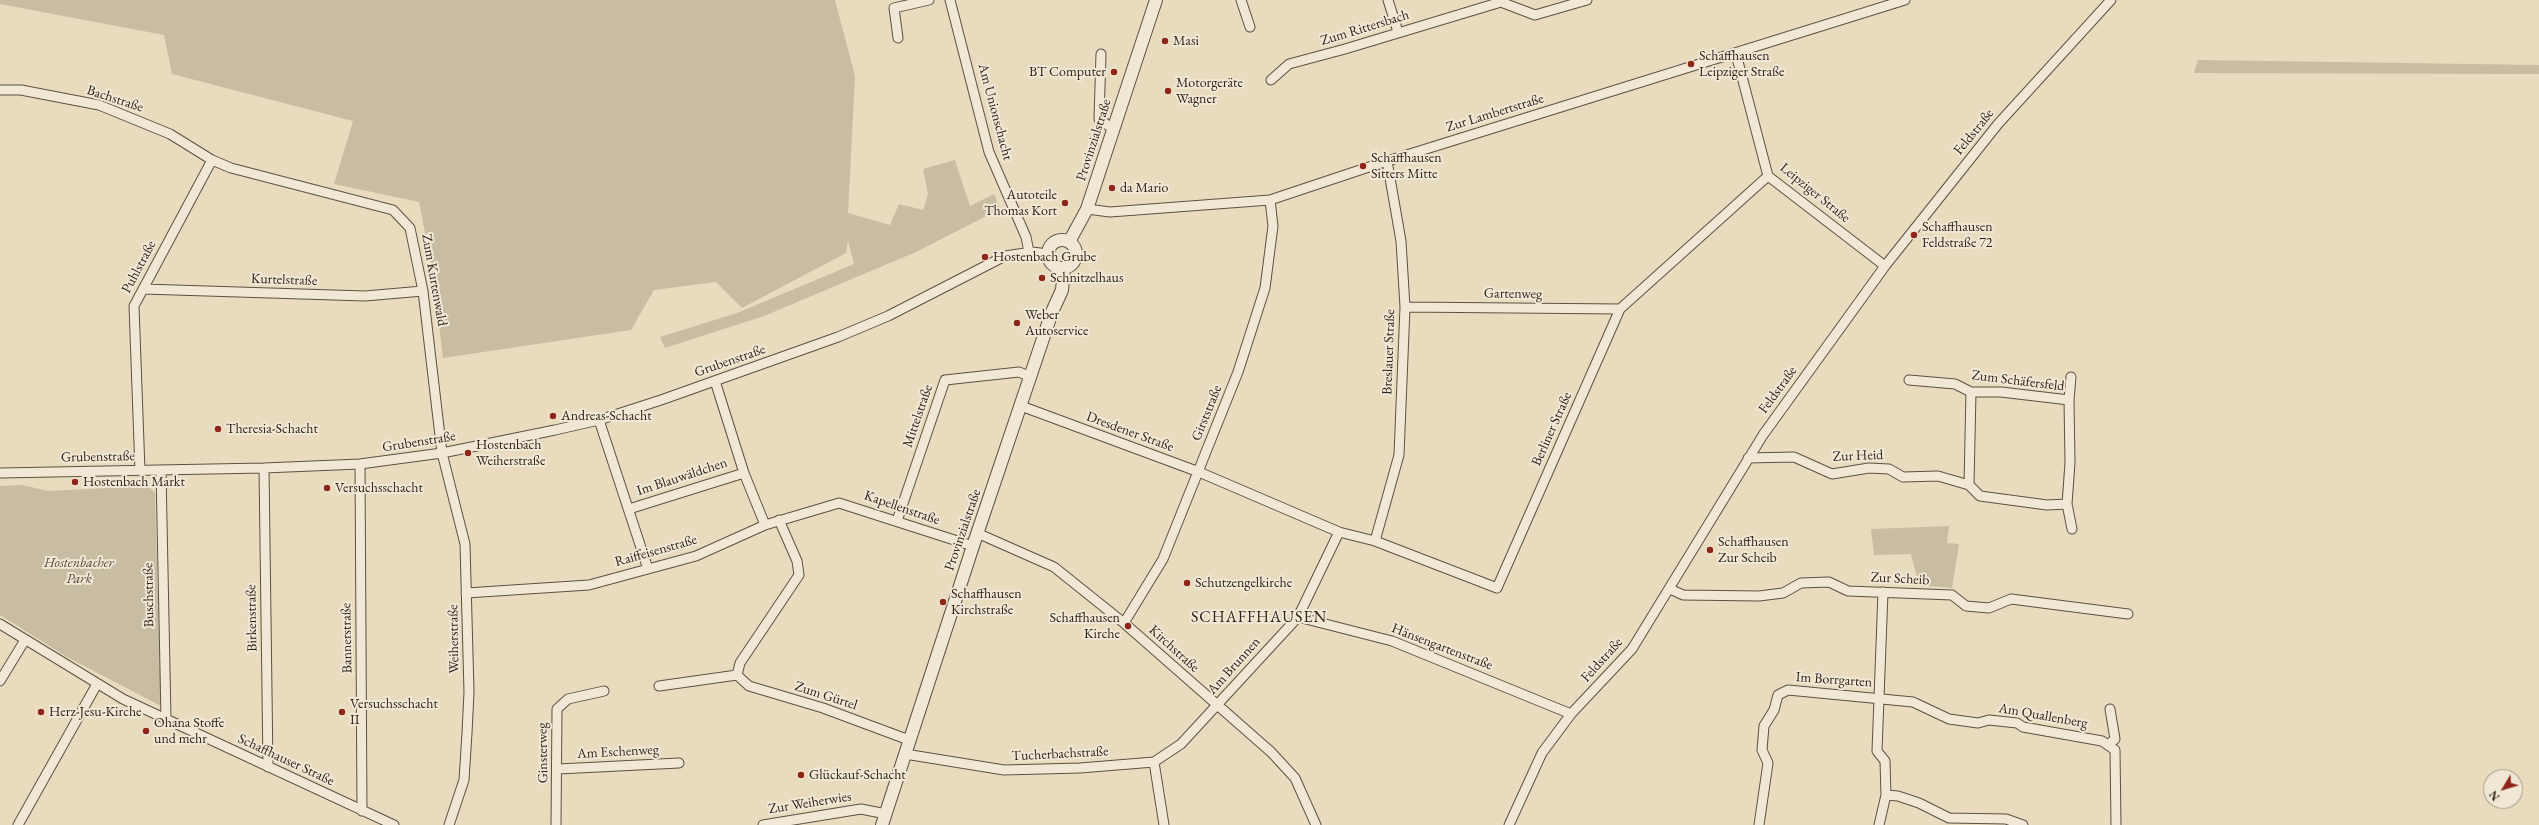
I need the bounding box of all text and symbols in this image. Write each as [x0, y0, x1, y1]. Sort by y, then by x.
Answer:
street label: Zum Rittersbach [1319, 7, 1411, 49]
place label: Masi [1173, 33, 1199, 49]
marker: Masi [1160, 36, 1170, 46]
place label: Schaffhausen Leipziger Straße [1699, 48, 1785, 80]
marker: Schaffhausen Leipziger Straße [1686, 59, 1696, 69]
street label: Am Unionschacht [974, 62, 1016, 162]
place label: BT Computer [1029, 64, 1106, 80]
marker: BT Computer [1109, 67, 1119, 77]
place label: Motorgeräte Wagner [1176, 75, 1243, 108]
street label: Bachstraße [85, 82, 145, 116]
marker: Motorgeräte Wagner [1163, 86, 1173, 96]
street label: Zur Lambertstraße [1444, 90, 1546, 136]
street label: Provinzialstraße [1073, 97, 1115, 183]
street label: Feldstraße [1950, 106, 1998, 158]
place label: Schaffhausen Sitters Mitte [1371, 150, 1442, 182]
street label: Leipziger Straße [1776, 160, 1854, 226]
marker: Schaffhausen Sitters Mitte [1358, 161, 1368, 171]
place label: da Mario [1120, 180, 1168, 196]
marker: da Mario [1107, 183, 1117, 193]
place label: Autoteile Thomas Kort [984, 187, 1057, 220]
marker: Autoteile Thomas Kort [1060, 198, 1070, 208]
place label: Schaffhausen Feldstraße 72 [1922, 219, 1993, 252]
marker: Schaffhausen Feldstraße 72 [1909, 230, 1919, 240]
street label: Zum Kurtenwald [418, 233, 450, 327]
street label: Puhlstraße [118, 238, 160, 296]
place label: Hostenbach Grube [993, 249, 1096, 265]
marker: Hostenbach Grube [980, 252, 990, 262]
street label: Kurtelstraße [250, 270, 318, 290]
place label: Schnitzelhaus [1050, 270, 1123, 286]
marker: Schnitzelhaus [1037, 273, 1047, 283]
street label: Gartenweg [1484, 285, 1542, 303]
place label: Weber Autoservice [1025, 307, 1088, 340]
street label: Breslauer Straße [1379, 309, 1399, 395]
marker: Weber Autoservice [1012, 318, 1022, 328]
street label: Grubenstraße [692, 341, 768, 381]
street label: Feldstraße [1755, 363, 1801, 417]
street label: Zum Schäfersfeld [1971, 367, 2065, 395]
street label: Mittelstraße [899, 382, 937, 450]
street label: Girststraße [1188, 383, 1226, 443]
street label: Berliner Straße [1528, 389, 1576, 469]
place label: Andreas-Schacht [561, 408, 652, 424]
street label: Dresdener Straße [1084, 408, 1176, 456]
marker: Andreas-Schacht [548, 411, 558, 421]
place label: Theresia-Schacht [226, 421, 318, 437]
marker: Theresia-Schacht [213, 424, 223, 434]
street label: Grubenstraße [381, 428, 457, 456]
place label: Hostenbach Weiherstraße [476, 437, 545, 470]
street label: Zur Heid [1832, 447, 1884, 465]
street label: Grubenstraße [61, 448, 135, 466]
marker: Hostenbach Weiherstraße [463, 448, 473, 458]
street label: Im Blauwäldchen [635, 454, 729, 500]
place label: Hostenbach Markt [83, 474, 185, 490]
marker: Hostenbach Markt [70, 477, 80, 487]
place label: Versuchsschacht [335, 480, 423, 496]
marker: Versuchsschacht [322, 483, 332, 493]
street label: Kapellenstraße [862, 487, 942, 529]
street label: Provinzialstraße [941, 487, 985, 573]
street label: Raiffeisenstraße [613, 531, 699, 571]
place label: Schaffhausen Zur Scheib [1718, 534, 1789, 566]
marker: Schaffhausen Zur Scheib [1705, 545, 1715, 555]
park label: Hostenbacher Park [44, 555, 114, 588]
street label: Buschstraße [140, 562, 158, 628]
street label: Zur Scheib [1870, 569, 1930, 589]
place label: Schutzengelkirche [1195, 575, 1292, 591]
marker: Schutzengelkirche [1182, 578, 1192, 588]
street label: Birkenstraße [243, 584, 261, 652]
place label: Schaffhausen Kirchstraße [951, 586, 1022, 618]
marker: Schaffhausen Kirchstraße [938, 597, 948, 607]
street label: Bannerstraße [338, 603, 356, 673]
street label: Weiherstraße [445, 604, 463, 674]
district label: SCHAFFHAUSEN [1191, 608, 1327, 628]
place label: Schaffhausen Kirche [1049, 610, 1120, 642]
street label: Hänsengartenstraße [1389, 620, 1495, 674]
marker: Schaffhausen Kirche [1123, 621, 1133, 631]
street label: Kirchstraße [1145, 622, 1203, 676]
street label: Am Brunnen [1204, 634, 1264, 698]
street label: Feldstraße [1578, 634, 1626, 686]
street label: Im Borrgarten [1795, 669, 1873, 691]
street label: Zum Gürtel [793, 678, 859, 714]
place label: Versuchsschacht II [350, 696, 438, 728]
street label: Am Quallenberg [1997, 700, 2089, 732]
place label: Herz-Jesu-Kirche [49, 704, 142, 720]
marker: Herz-Jesu-Kirche [36, 707, 46, 717]
marker: Versuchsschacht II [337, 707, 347, 717]
place label: Ohana Stoffe und mehr [154, 715, 224, 748]
street label: Ginsterweg [534, 722, 552, 784]
marker: Ohana Stoffe und mehr [141, 726, 151, 736]
street label: Schaffhauser Straße [235, 730, 337, 790]
street label: Am Eschenweg [577, 741, 659, 763]
street label: Tucherbachstraße [1011, 743, 1109, 765]
place label: Glückauf-Schacht [809, 767, 906, 783]
north arrow [2483, 769, 2523, 809]
marker: Glückauf-Schacht [796, 770, 806, 780]
street label: Zur Weiherwies [767, 788, 853, 818]
text: N [2486, 788, 2503, 804]

